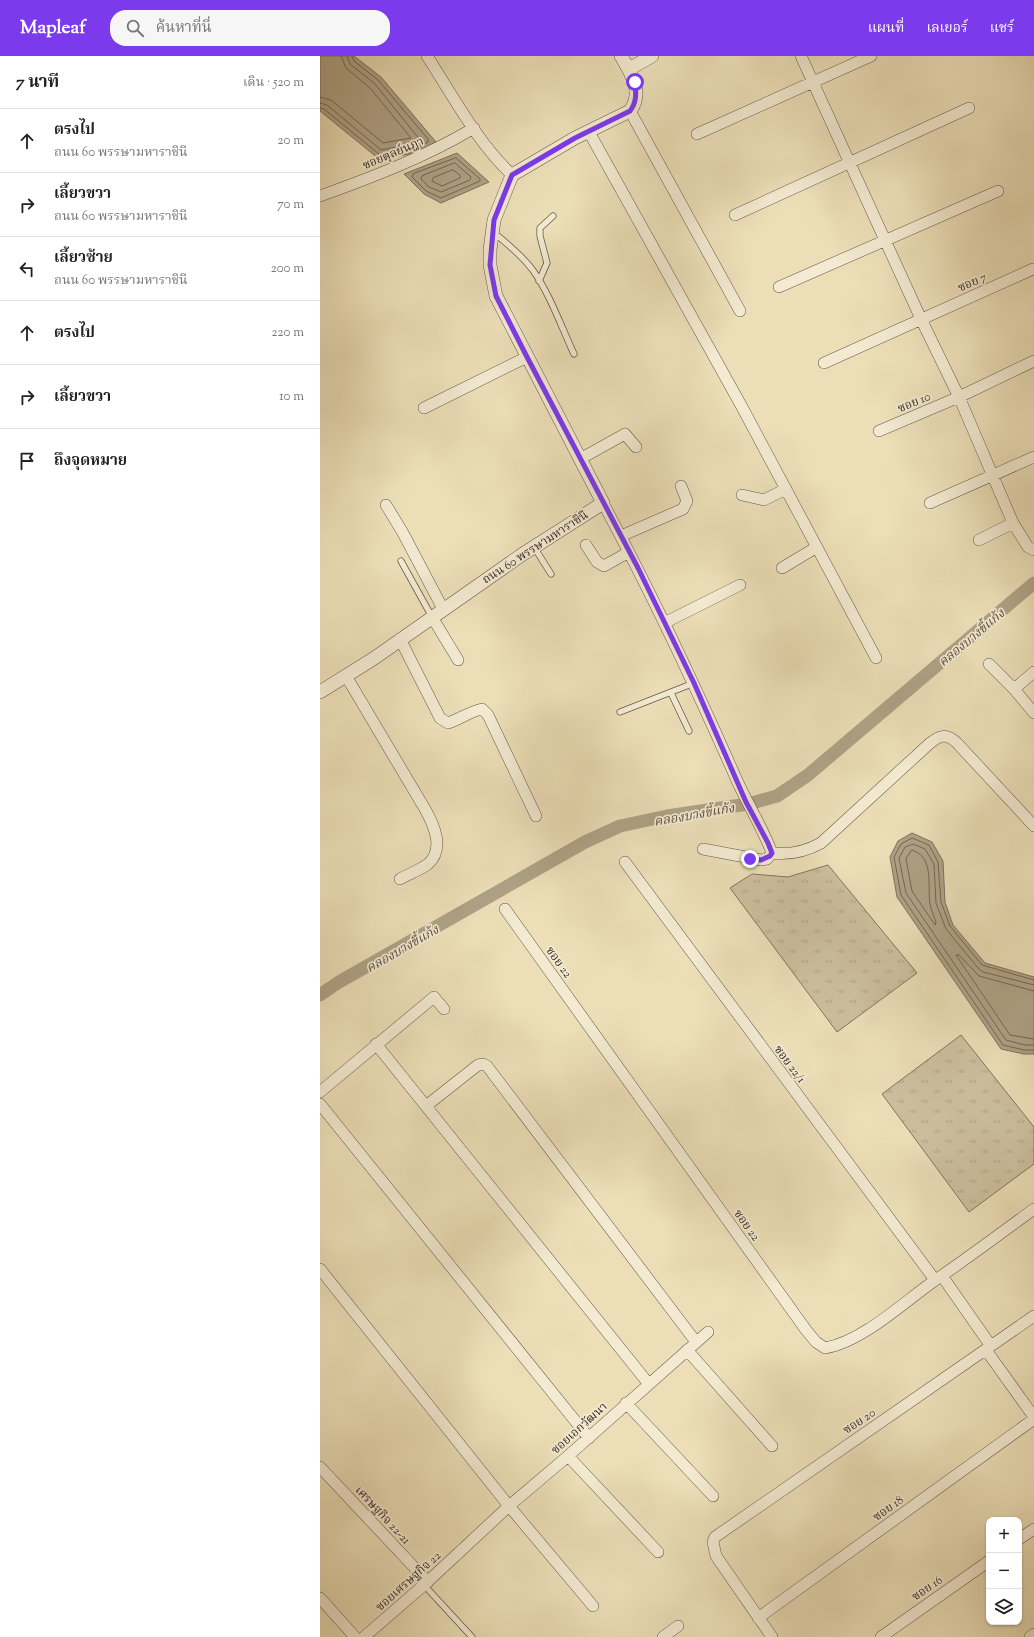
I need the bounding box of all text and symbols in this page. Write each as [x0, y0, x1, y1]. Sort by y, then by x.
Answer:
search box [110, 10, 390, 46]
text: Mapleaf [20, 15, 86, 42]
icon: search [124, 17, 146, 39]
text: ค้นหาที่นี่ [156, 18, 212, 39]
text: แผนที่ [868, 19, 904, 39]
text: เลเยอร์ [926, 19, 968, 39]
text: แชร์ [990, 19, 1014, 39]
text: 7 นาที [16, 71, 59, 95]
route start [626, 73, 644, 91]
text: เดิน · 520 m [243, 74, 304, 92]
text: ตรงไป [54, 120, 95, 141]
icon: ahead [16, 130, 38, 152]
text: 20 m [278, 132, 304, 150]
street label: ซอยตุลย์นฎา [360, 133, 427, 175]
text: ถนน 60 พรรษามหาราชินี [54, 144, 188, 162]
text: เลี้ยวขวา [54, 184, 111, 205]
icon: right [16, 194, 38, 216]
text: 70 m [277, 196, 304, 214]
text: ถนน 60 พรรษามหาราชินี [54, 208, 188, 226]
text: เลี้ยวซ้าย [54, 248, 113, 269]
icon: left [16, 258, 38, 280]
text: 200 m [271, 260, 304, 278]
street label: ซอย 7 [955, 269, 990, 297]
text: ถนน 60 พรรษามหาราชินี [54, 272, 188, 290]
icon: ahead [16, 322, 38, 344]
text: ตรงไป [54, 323, 95, 344]
text: 220 m [271, 324, 304, 342]
icon: right [16, 386, 38, 408]
text: เลี้ยวขวา [54, 387, 111, 408]
text: 10 m [279, 388, 304, 406]
street label: ซอย 10 [895, 388, 934, 418]
icon: arrive [16, 450, 38, 472]
text: ถึงจุดหมาย [54, 451, 127, 472]
street label: ถนน 60 พรรษามหาราชินี [479, 507, 592, 589]
water label: คลองบางขี้แก้ง [934, 604, 1010, 672]
water label: คลองบางขี้แก้ง [652, 798, 736, 832]
route end [741, 850, 759, 868]
water label: คลองบางขี้แก้ง [362, 920, 443, 978]
street label: ซอย 22 [541, 943, 576, 982]
street label: ซอย 22/1 [769, 1042, 809, 1087]
street label: ซอย 22 [729, 1206, 764, 1245]
street label: ซอยเอกวัฒนา [548, 1399, 612, 1459]
street label: ซอย 20 [840, 1404, 879, 1439]
street label: เศรษฐกิจ 22-21 [350, 1482, 414, 1549]
street label: ซอย 18 [870, 1492, 908, 1526]
map controls [986, 1517, 1022, 1625]
button: + [986, 1517, 1022, 1553]
street label: ซอยเศรษฐกิจ 22 [372, 1547, 446, 1616]
button: − [986, 1553, 1022, 1589]
street label: ซอย 16 [908, 1572, 947, 1606]
button: layers [986, 1589, 1022, 1625]

